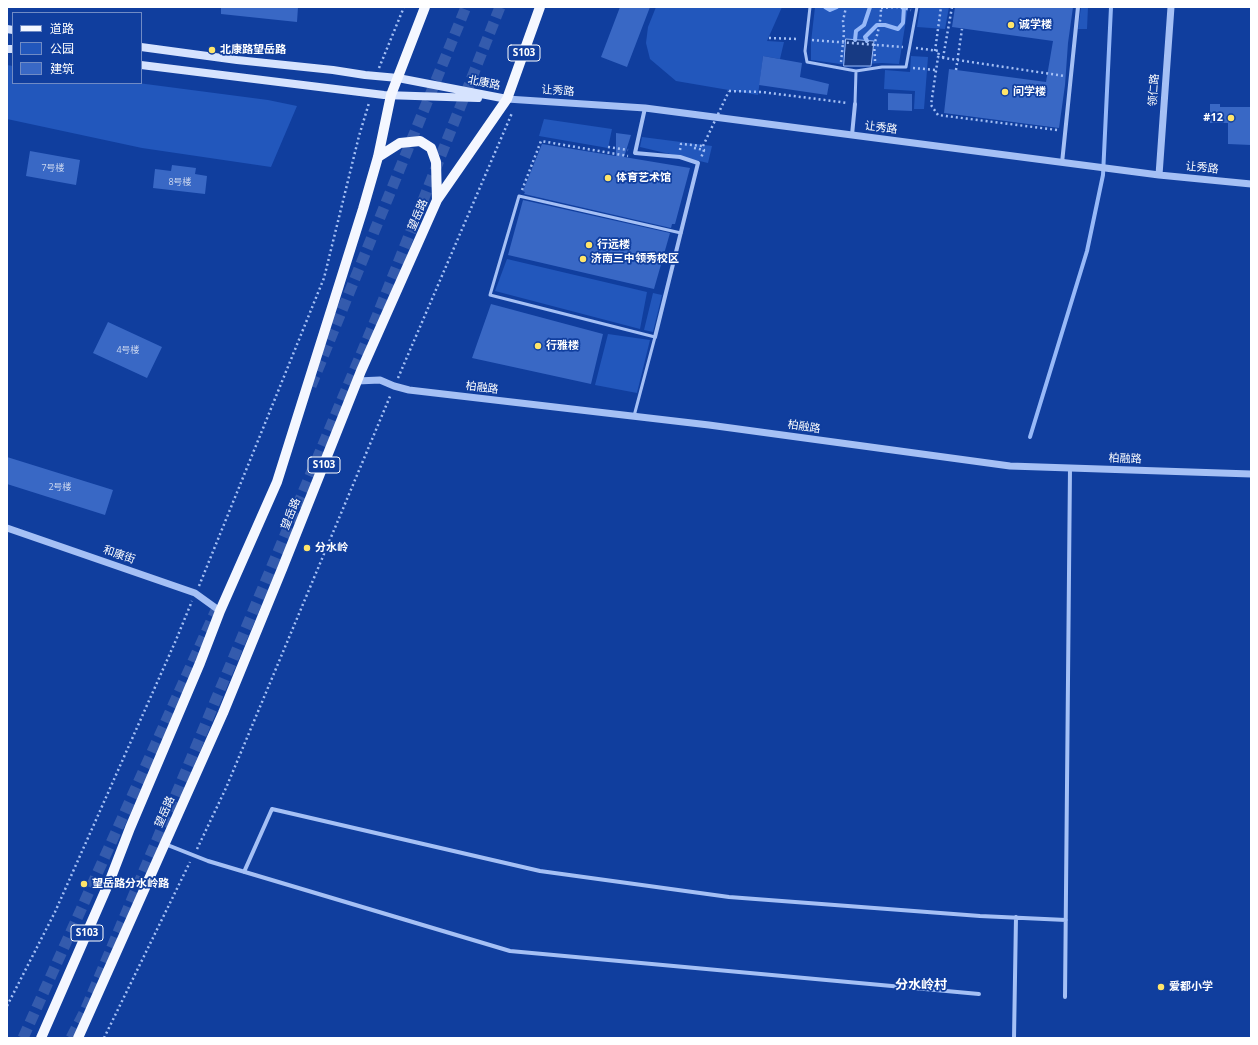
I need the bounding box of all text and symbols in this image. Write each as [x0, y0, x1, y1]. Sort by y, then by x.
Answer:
legend [12, 12, 142, 84]
place label: 诚学楼 [1019, 18, 1052, 32]
text: 道路 [50, 20, 74, 37]
marker: 诚学楼 [1006, 20, 1016, 30]
text: 公园 [50, 40, 74, 57]
place label: 北康路望岳路 [220, 43, 286, 57]
marker: 北康路望岳路 [207, 45, 217, 55]
road number: S103 [508, 45, 540, 61]
text: 建筑 [50, 60, 74, 77]
street label: 北康路 [467, 73, 501, 93]
street label: 领仁路 [1146, 73, 1162, 107]
street label: 让秀路 [541, 83, 575, 99]
place label: 问学楼 [1013, 85, 1046, 99]
marker: 问学楼 [1000, 87, 1010, 97]
place label: #12 [1203, 111, 1223, 125]
marker: #12 [1226, 113, 1236, 123]
street label: 让秀路 [864, 119, 898, 137]
street label: 让秀路 [1185, 160, 1219, 176]
house number: 7号楼 [41, 163, 65, 173]
place label: 体育艺术馆 [616, 171, 671, 185]
marker: 体育艺术馆 [603, 173, 613, 183]
house number: 8号楼 [168, 177, 192, 187]
street label: 望岳路 [405, 197, 431, 233]
place label: 行远楼 [597, 238, 630, 252]
marker: 行远楼 [584, 240, 594, 250]
place label: 济南三中领秀校区 [591, 252, 679, 266]
marker: 济南三中领秀校区 [578, 254, 588, 264]
place label: 行雅楼 [546, 339, 579, 353]
marker: 行雅楼 [533, 341, 543, 351]
house number: 4号楼 [116, 345, 140, 355]
street label: 柏融路 [465, 379, 499, 397]
street label: 柏融路 [787, 418, 821, 436]
street label: 柏融路 [1108, 452, 1142, 466]
road number: S103 [308, 457, 340, 473]
house number: 2号楼 [48, 482, 72, 492]
street label: 望岳路 [279, 496, 303, 532]
place label: 分水岭 [315, 541, 348, 555]
street label: 和康街 [101, 543, 137, 567]
marker: 分水岭 [302, 543, 312, 553]
street label: 望岳路 [152, 794, 178, 830]
place label: 望岳路分水岭路 [92, 877, 169, 891]
marker: 望岳路分水岭路 [79, 879, 89, 889]
road number: S103 [71, 925, 103, 941]
district label: 分水岭村 [895, 977, 947, 993]
place label: 爱都小学 [1169, 980, 1213, 994]
marker: 爱都小学 [1156, 982, 1166, 992]

